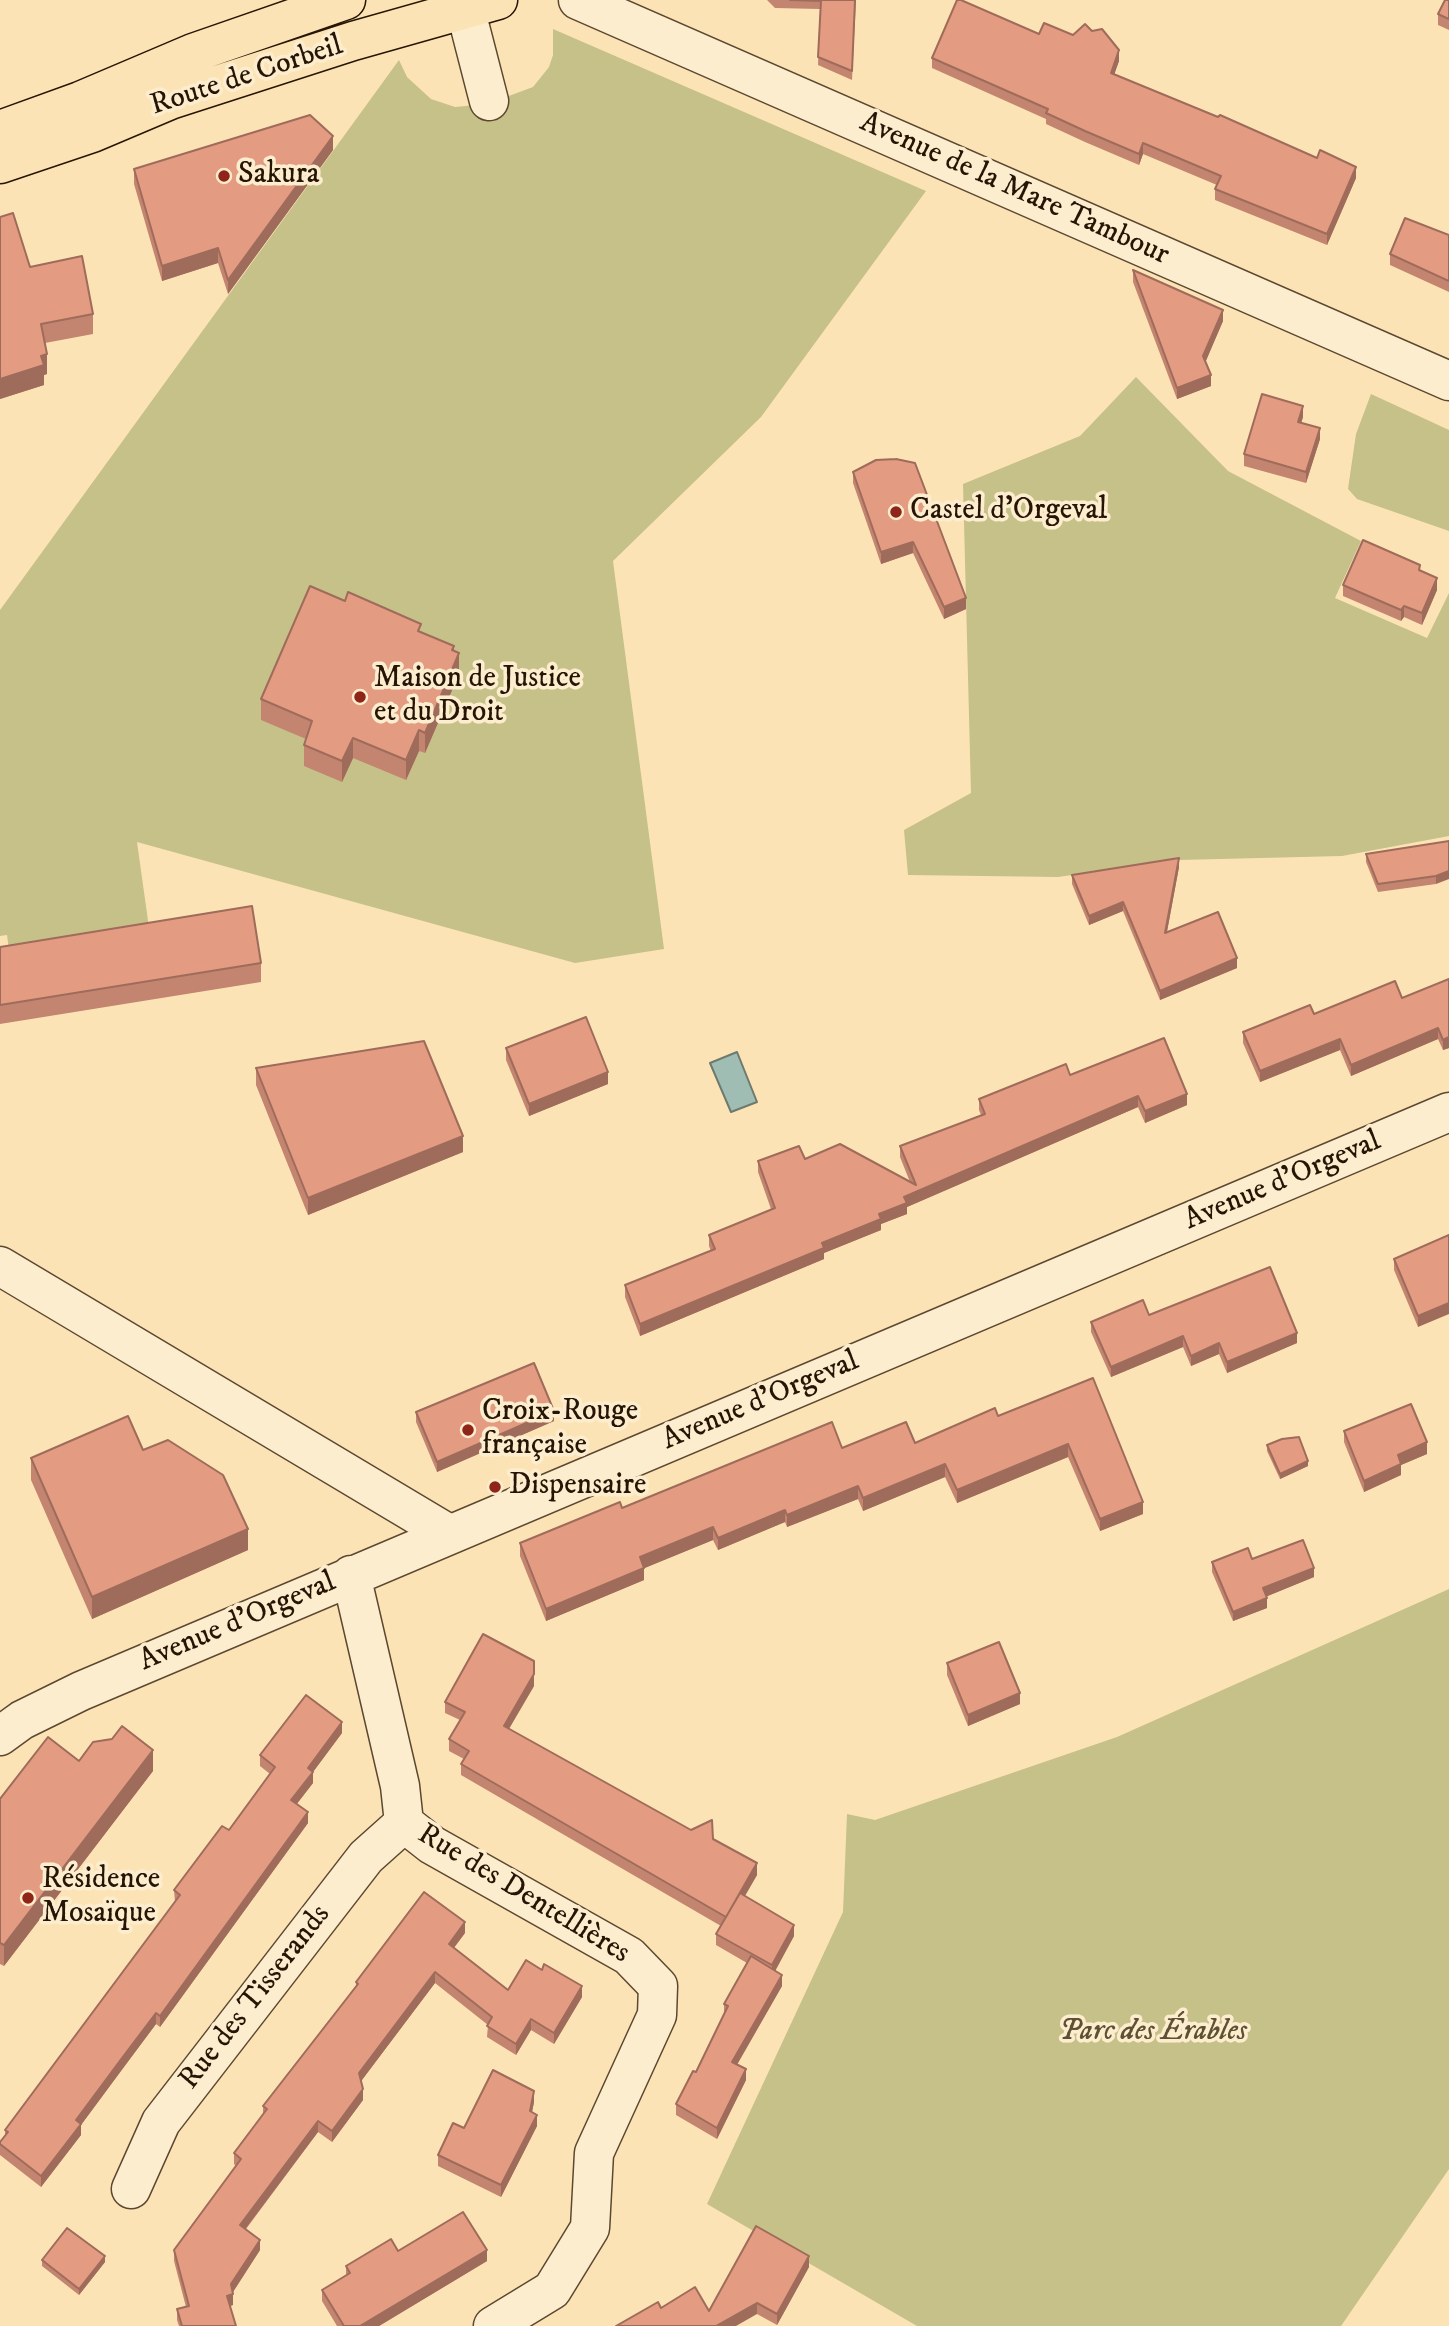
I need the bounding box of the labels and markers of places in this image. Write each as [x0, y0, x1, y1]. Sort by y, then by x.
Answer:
place label: Sakura [238, 158, 320, 194]
marker: Sakura [216, 168, 232, 184]
place label: Castel d'Orgeval [910, 494, 1107, 530]
marker: Castel d'Orgeval [888, 504, 904, 520]
place label: Maison de Justice et du Droit [374, 662, 581, 732]
marker: Maison de Justice et du Droit [352, 689, 368, 705]
place label: Croix-Rouge française [482, 1395, 638, 1466]
marker: Croix-Rouge française [460, 1422, 476, 1438]
place label: Dispensaire [509, 1469, 646, 1505]
marker: Dispensaire [487, 1479, 503, 1495]
place label: Résidence Mosaïque [42, 1863, 160, 1934]
marker: Résidence Mosaïque [20, 1890, 36, 1906]

